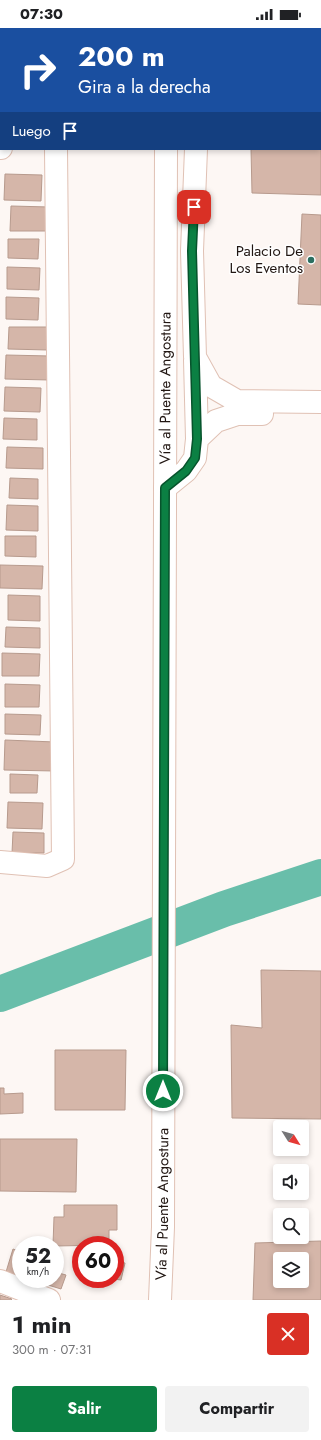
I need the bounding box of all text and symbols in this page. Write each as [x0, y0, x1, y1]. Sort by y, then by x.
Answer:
text: 07:30 [20, 3, 63, 25]
text: 200 m [78, 36, 165, 77]
icon: right [12, 44, 64, 96]
text: Gira a la derecha [78, 74, 211, 100]
text: Luego [12, 120, 51, 142]
icon: arrive [59, 120, 81, 142]
pin [177, 190, 211, 224]
icon: arrive [183, 196, 205, 218]
place label: Palacio De Los Eventos [229, 240, 303, 279]
marker: Palacio De Los Eventos [306, 255, 316, 265]
street label: Vía al Puente Angostura [154, 312, 177, 464]
position arrow [142, 1070, 184, 1112]
north arrow [273, 1120, 309, 1156]
map controls [273, 1120, 309, 1288]
street label: Vía al Puente Angostura [150, 1128, 174, 1281]
button: sound [273, 1164, 309, 1200]
button: search [273, 1208, 309, 1244]
speed limit sign: 60 [72, 1236, 124, 1288]
text: 52 [25, 1242, 51, 1271]
button: layers [273, 1252, 309, 1288]
text: km/h [27, 1264, 49, 1279]
text: 1 min [12, 1307, 72, 1342]
button: close [267, 1313, 309, 1355]
text: 300 m · 07:31 [12, 1340, 92, 1359]
button: Salir [12, 1386, 157, 1432]
button: Compartir [165, 1386, 309, 1432]

